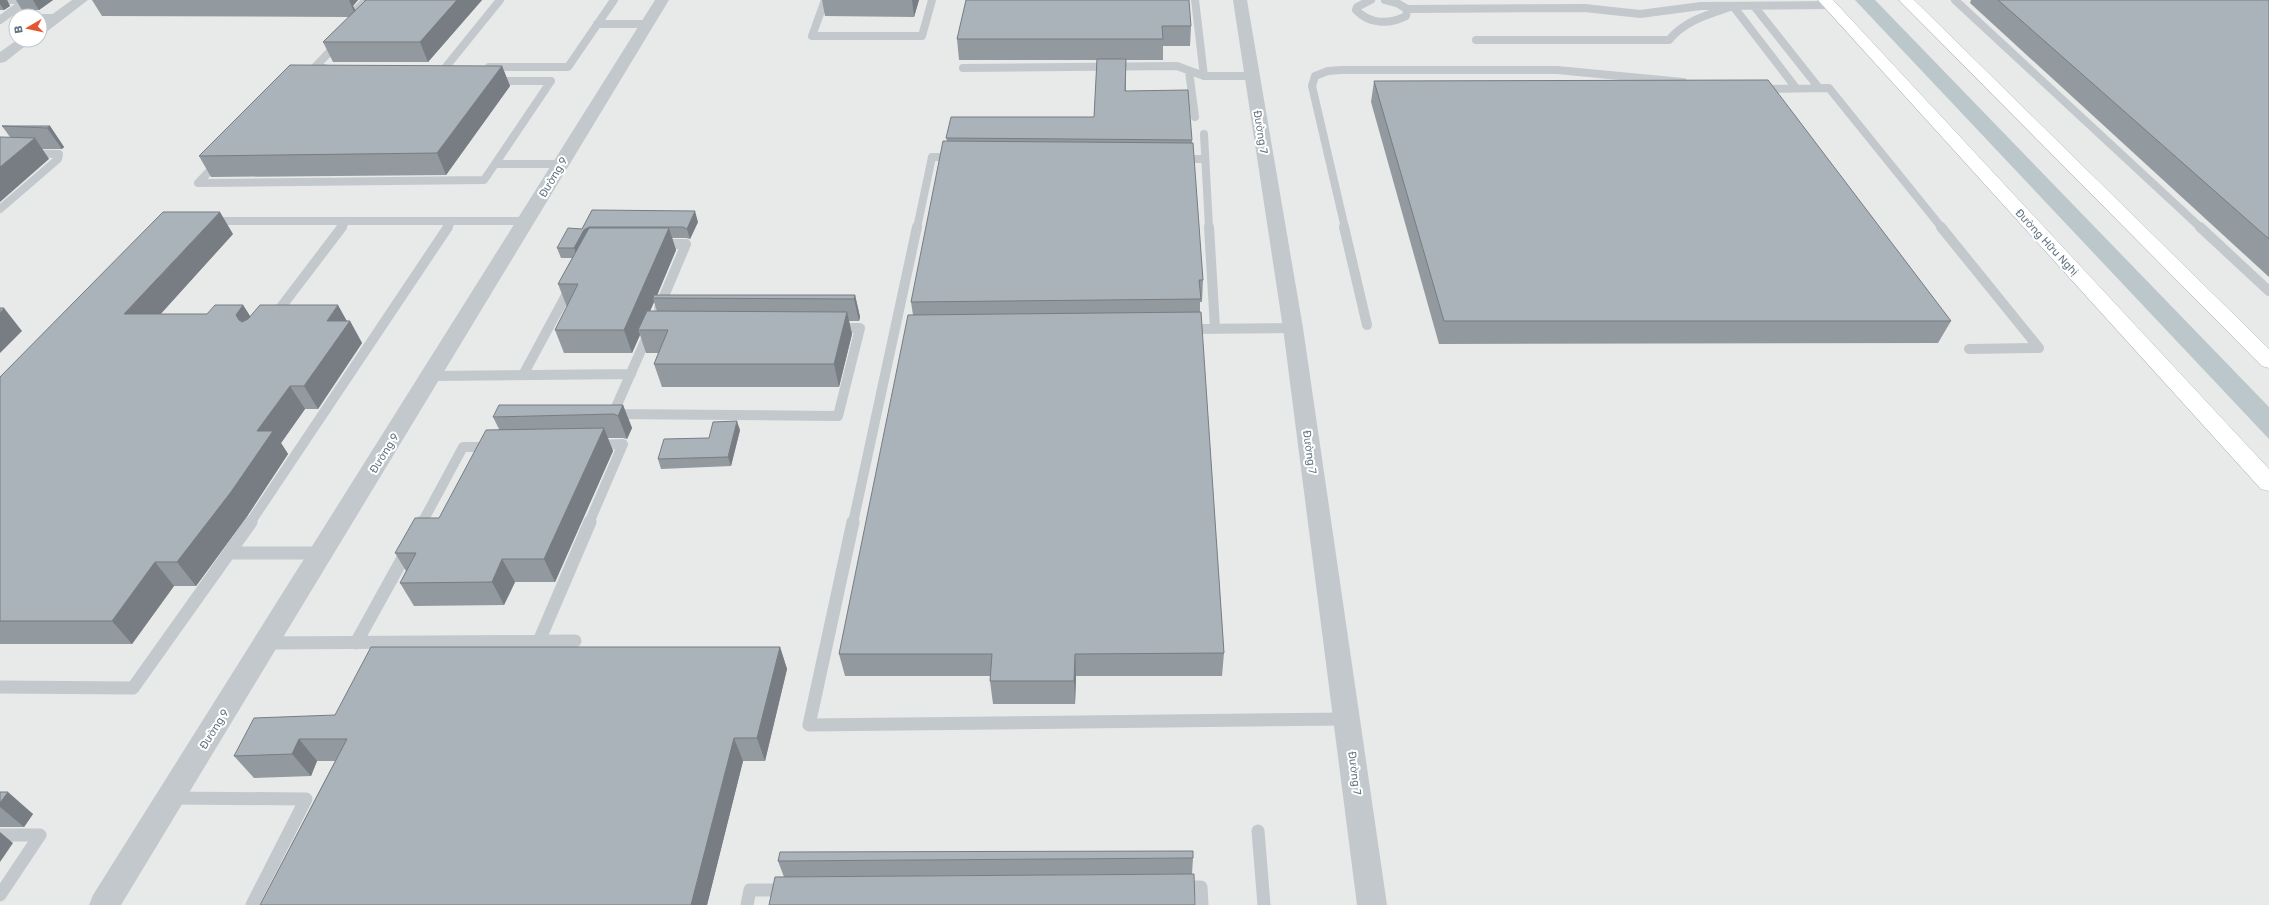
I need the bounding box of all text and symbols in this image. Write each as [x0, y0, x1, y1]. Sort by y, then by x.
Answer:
north arrow [8, 8, 48, 48]
text: B [12, 24, 26, 34]
street label: Đường 7 [1251, 109, 1270, 155]
street label: Đường 9 [536, 155, 571, 200]
street label: Đường Hữu Nghị [2013, 206, 2081, 278]
street label: Đường 7 [1300, 429, 1319, 475]
street label: Đường 9 [367, 431, 402, 476]
street label: Đường 9 [197, 707, 232, 752]
street label: Đường 7 [1345, 751, 1364, 796]

